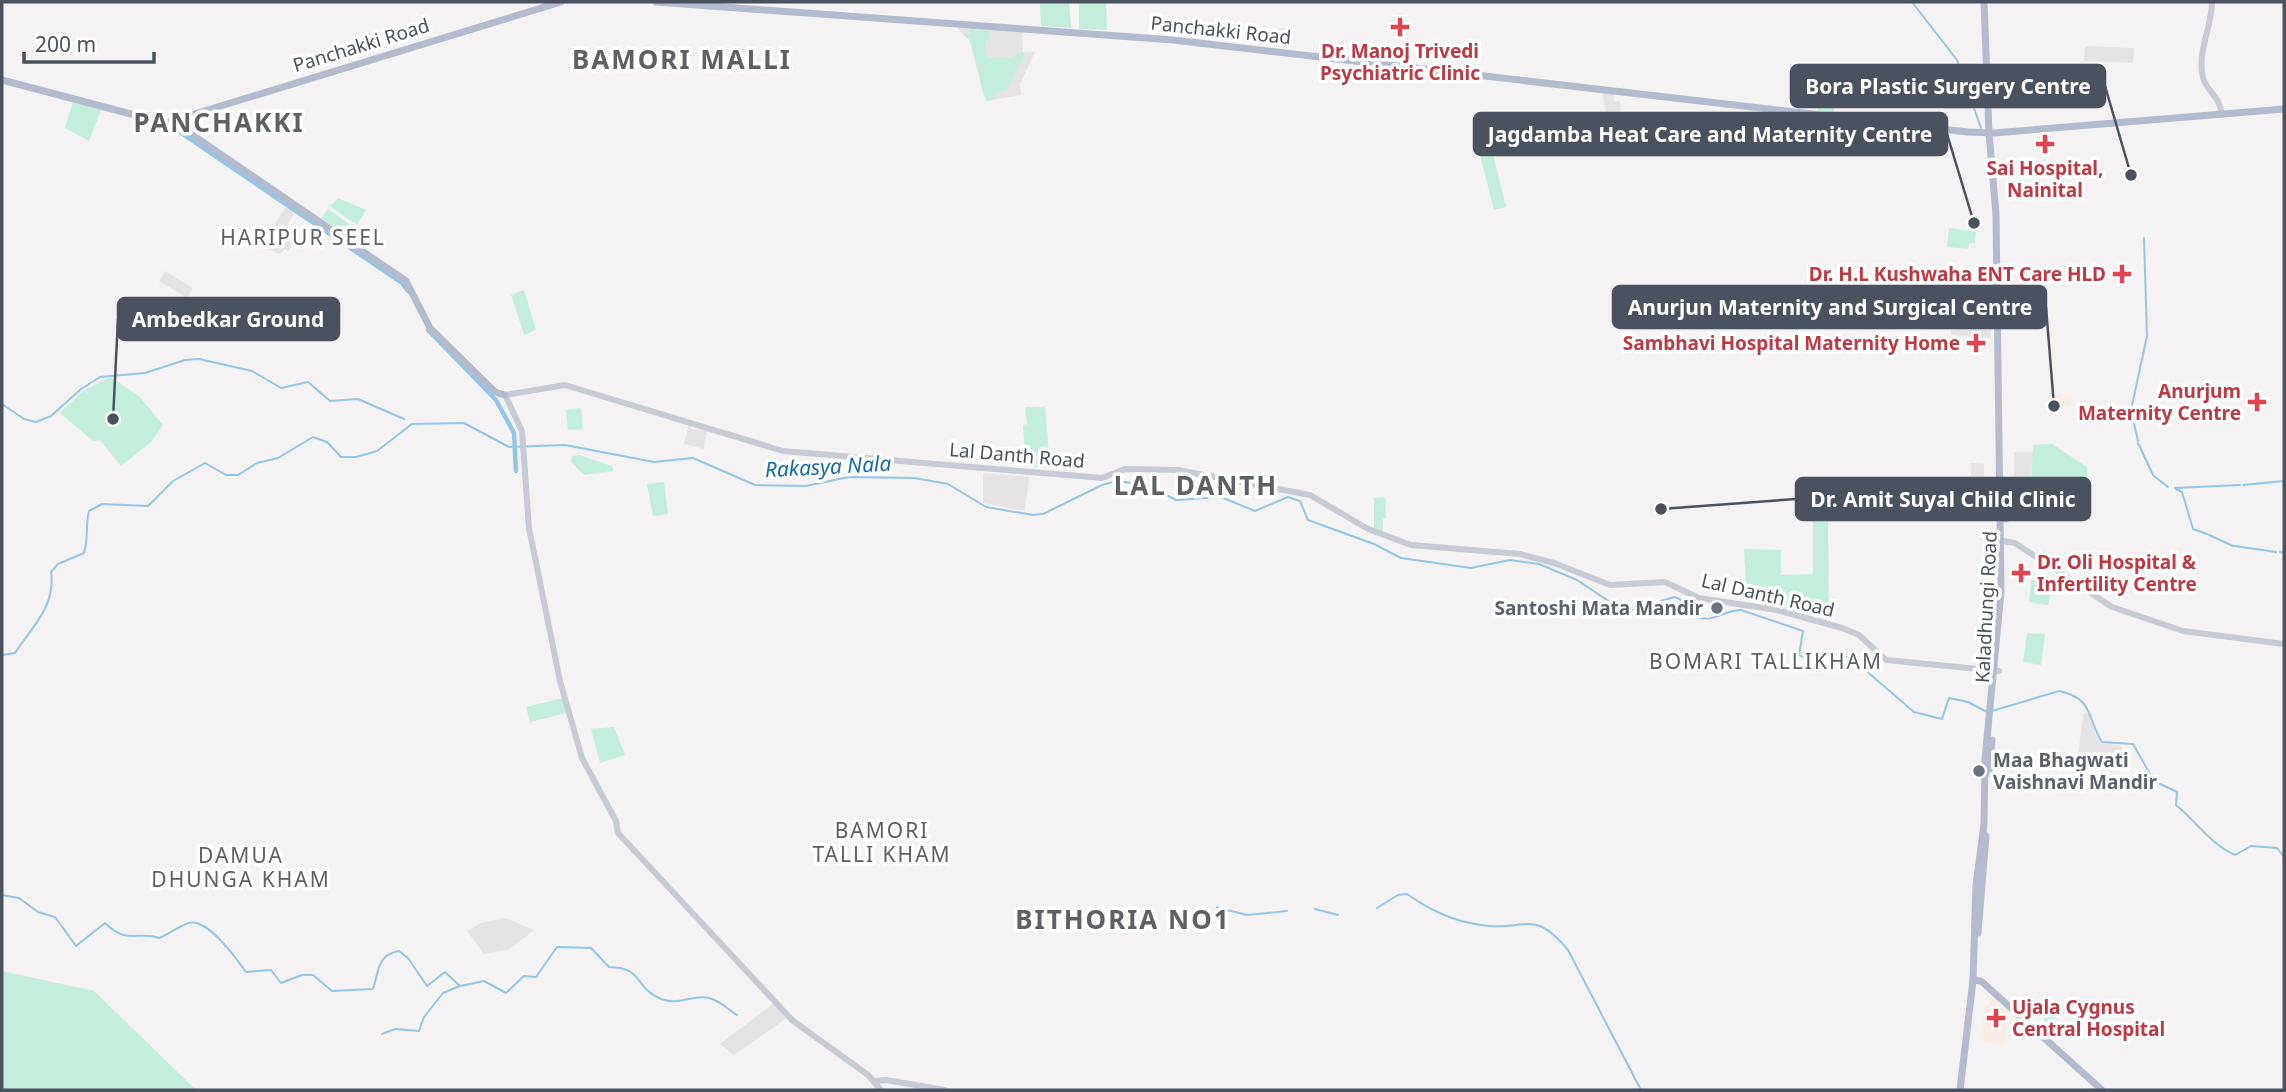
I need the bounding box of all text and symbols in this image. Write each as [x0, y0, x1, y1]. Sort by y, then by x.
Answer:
street label: Panchakki Road [1149, 10, 1293, 50]
street label: Panchakki Road [290, 12, 432, 78]
marker: Dr. Manoj Trivedi Psychiatric Clinic [1390, 17, 1410, 37]
scale bar [24, 21, 154, 65]
text: 200 m [35, 30, 96, 58]
place label: Dr. Manoj Trivedi Psychiatric Clinic [1320, 38, 1480, 86]
district label: BAMORI MALLI [572, 41, 792, 77]
callout: Bora Plastic Surgery Centre [1791, 65, 2105, 107]
text: Bora Plastic Surgery Centre [1805, 72, 2091, 100]
district label: PANCHAKKI [133, 104, 305, 140]
callout: Jagdamba Heat Care and Maternity Centre [1474, 113, 1947, 155]
text: Jagdamba Heat Care and Maternity Centre [1486, 120, 1932, 148]
marker: Sai Hospital, Nainital [2035, 134, 2055, 154]
place label: Sai Hospital, Nainital [1987, 155, 2103, 203]
district label: HARIPUR SEEL [220, 223, 386, 251]
place label: Dr. H.L Kushwaha ENT Care HLD [1809, 261, 2106, 287]
marker: Dr. H.L Kushwaha ENT Care HLD [2112, 264, 2132, 284]
callout: Anurjun Maternity and Surgical Centre [1613, 286, 2046, 328]
text: Anurjun Maternity and Surgical Centre [1628, 293, 2032, 321]
callout: Ambedkar Ground [118, 298, 339, 340]
text: Ambedkar Ground [132, 305, 324, 333]
place label: Sambhavi Hospital Maternity Home [1623, 330, 1960, 356]
marker: Sambhavi Hospital Maternity Home [1966, 333, 1986, 353]
place label: Anurjum Maternity Centre [2078, 378, 2241, 426]
marker: Anurjum Maternity Centre [2247, 392, 2267, 412]
street label: Lal Danth Road [948, 436, 1086, 474]
water label: Rakasya Nala [764, 449, 892, 483]
district label: LAL DANTH [1114, 467, 1278, 503]
callout: Dr. Amit Suyal Child Clinic [1796, 478, 2090, 520]
text: Dr. Amit Suyal Child Clinic [1810, 485, 2076, 513]
street label: Kaladhungi Road [1969, 530, 2003, 684]
place label: Dr. Oli Hospital & Infertility Centre [2037, 549, 2197, 597]
marker: Dr. Oli Hospital & Infertility Centre [2011, 563, 2031, 583]
street label: Lal Danth Road [1699, 567, 1837, 623]
place label: Santoshi Mata Mandir [1494, 595, 1704, 621]
marker: Santoshi Mata Mandir [1709, 600, 1725, 616]
district label: BOMARI TALLIKHAM [1649, 647, 1883, 675]
place label: Maa Bhagwati Vaishnavi Mandir [1993, 747, 2157, 795]
marker: Maa Bhagwati Vaishnavi Mandir [1971, 763, 1987, 779]
district label: BAMORI TALLI KHAM [812, 816, 952, 868]
district label: DAMUA DHUNGA KHAM [151, 841, 331, 893]
district label: BITHORIA NO1 [1015, 901, 1231, 937]
place label: Ujala Cygnus Central Hospital [2012, 994, 2165, 1042]
marker: Ujala Cygnus Central Hospital [1986, 1008, 2006, 1028]

